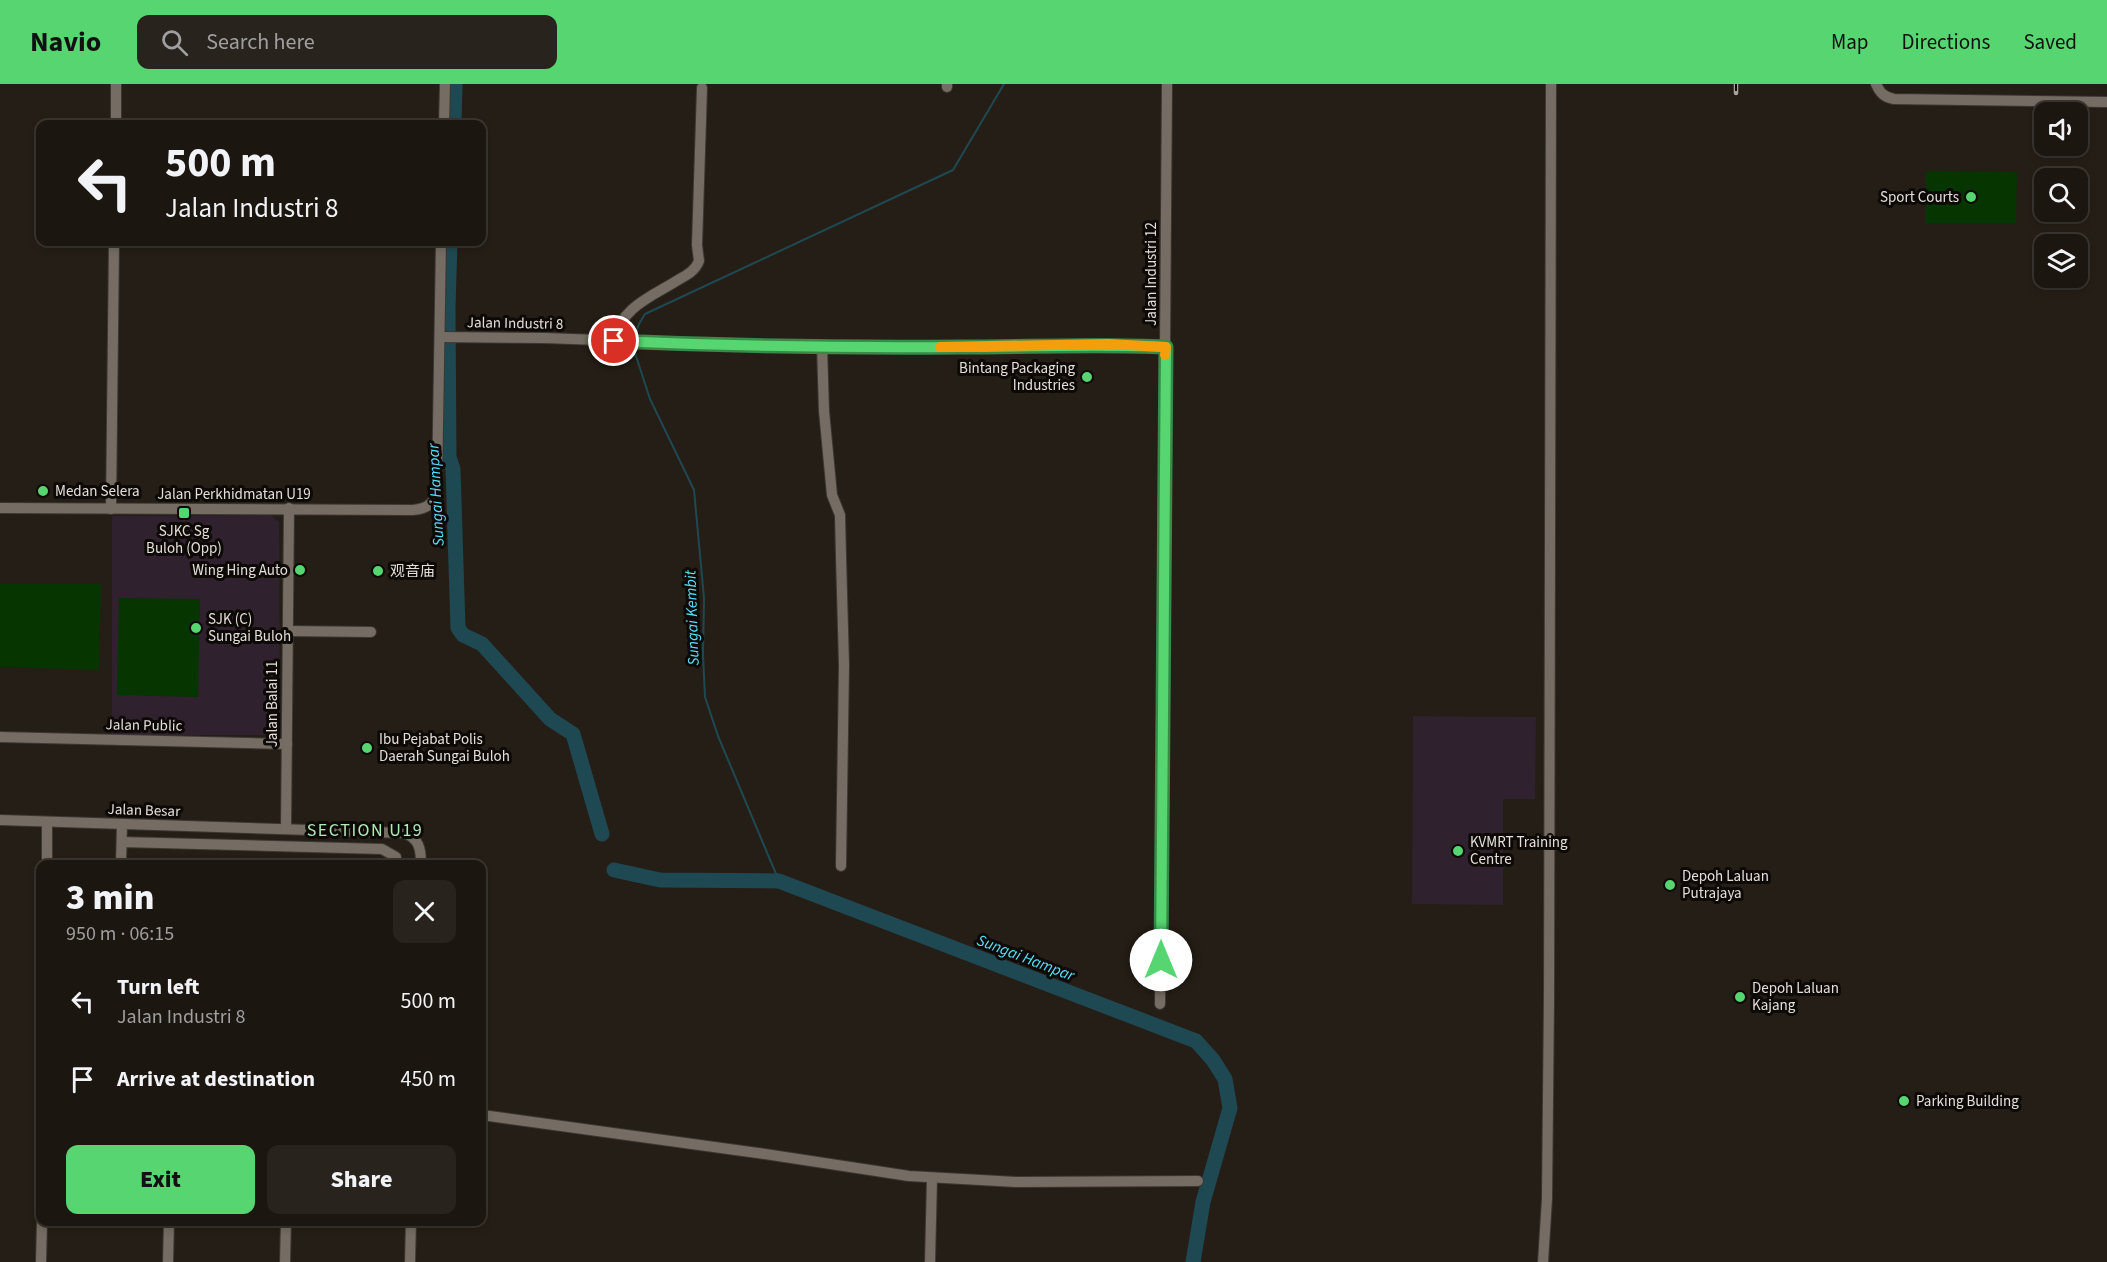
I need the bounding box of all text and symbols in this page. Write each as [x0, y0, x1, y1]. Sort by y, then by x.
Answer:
search box [137, 15, 557, 69]
text: Navio [30, 22, 101, 62]
icon: search [158, 26, 191, 59]
text: Search here [206, 26, 315, 58]
text: Map [1831, 27, 1869, 57]
text: Directions [1902, 27, 1990, 57]
text: Saved [2023, 27, 2077, 57]
map controls [2034, 102, 2088, 288]
button: sound [2034, 102, 2088, 156]
text: 500 m [165, 133, 276, 193]
icon: left [66, 144, 144, 222]
button: search [2034, 168, 2088, 222]
place label: Sport Courts [1880, 187, 1959, 208]
text: Jalan Industri 8 [165, 189, 338, 228]
marker: Sport Courts [1964, 190, 1978, 204]
street label: Jalan Industri 12 [1141, 222, 1162, 326]
button: layers [2034, 234, 2088, 288]
street label: Jalan Industri 8 [467, 312, 563, 335]
pin [588, 315, 639, 366]
icon: arrive [597, 324, 630, 357]
place label: Bintang Packaging Industries [959, 358, 1075, 396]
marker: Bintang Packaging Industries [1080, 370, 1094, 384]
water label: Sungai Hampar [422, 442, 450, 547]
place label: Medan Selera [55, 481, 140, 502]
marker: Medan Selera [36, 484, 50, 498]
street label: Jalan Perkhidmatan U19 [157, 484, 311, 505]
marker: SJKC Sg Buloh (Opp) [177, 506, 191, 520]
place label: SJKC Sg Buloh (Opp) [146, 521, 222, 559]
place label: Wing Hing Auto [192, 560, 288, 581]
place label: 观音庙 [390, 561, 435, 582]
marker: Wing Hing Auto [293, 563, 307, 577]
marker: 观音庙 [371, 564, 385, 578]
water label: Sungai Kembit [679, 569, 705, 666]
place label: SJK (C) Sungai Buloh [208, 609, 291, 647]
marker: SJK (C) Sungai Buloh [189, 621, 203, 635]
street label: Jalan Balai 11 [262, 661, 283, 747]
street label: Jalan Public [105, 714, 183, 737]
place label: Ibu Pejabat Polis Daerah Sungai Buloh [379, 729, 510, 767]
marker: Ibu Pejabat Polis Daerah Sungai Buloh [360, 741, 374, 755]
street label: Jalan Besar [107, 799, 181, 822]
district label: SECTION U19 [307, 818, 423, 843]
place label: KVMRT Training Centre [1470, 832, 1568, 870]
marker: KVMRT Training Centre [1451, 844, 1465, 858]
place label: Depoh Laluan Putrajaya [1682, 866, 1769, 904]
text: 3 min [66, 872, 154, 923]
marker: Depoh Laluan Putrajaya [1663, 878, 1677, 892]
button: close [393, 880, 456, 943]
text: 950 m · 06:15 [66, 920, 174, 948]
position arrow [1129, 928, 1193, 992]
water label: Sungai Hampar [974, 929, 1079, 987]
text: Turn left [117, 971, 199, 1003]
place label: Depoh Laluan Kajang [1752, 978, 1839, 1016]
icon: left [66, 985, 99, 1018]
text: 500 m [401, 985, 456, 1017]
marker: Depoh Laluan Kajang [1733, 990, 1747, 1004]
text: Jalan Industri 8 [117, 1003, 246, 1031]
icon: arrive [66, 1063, 99, 1096]
text: Arrive at destination [117, 1063, 315, 1095]
text: 450 m [401, 1063, 456, 1095]
place label: Parking Building [1916, 1091, 2019, 1112]
marker: Parking Building [1897, 1094, 1911, 1108]
button: Exit [66, 1145, 255, 1214]
button: Share [267, 1145, 456, 1214]

